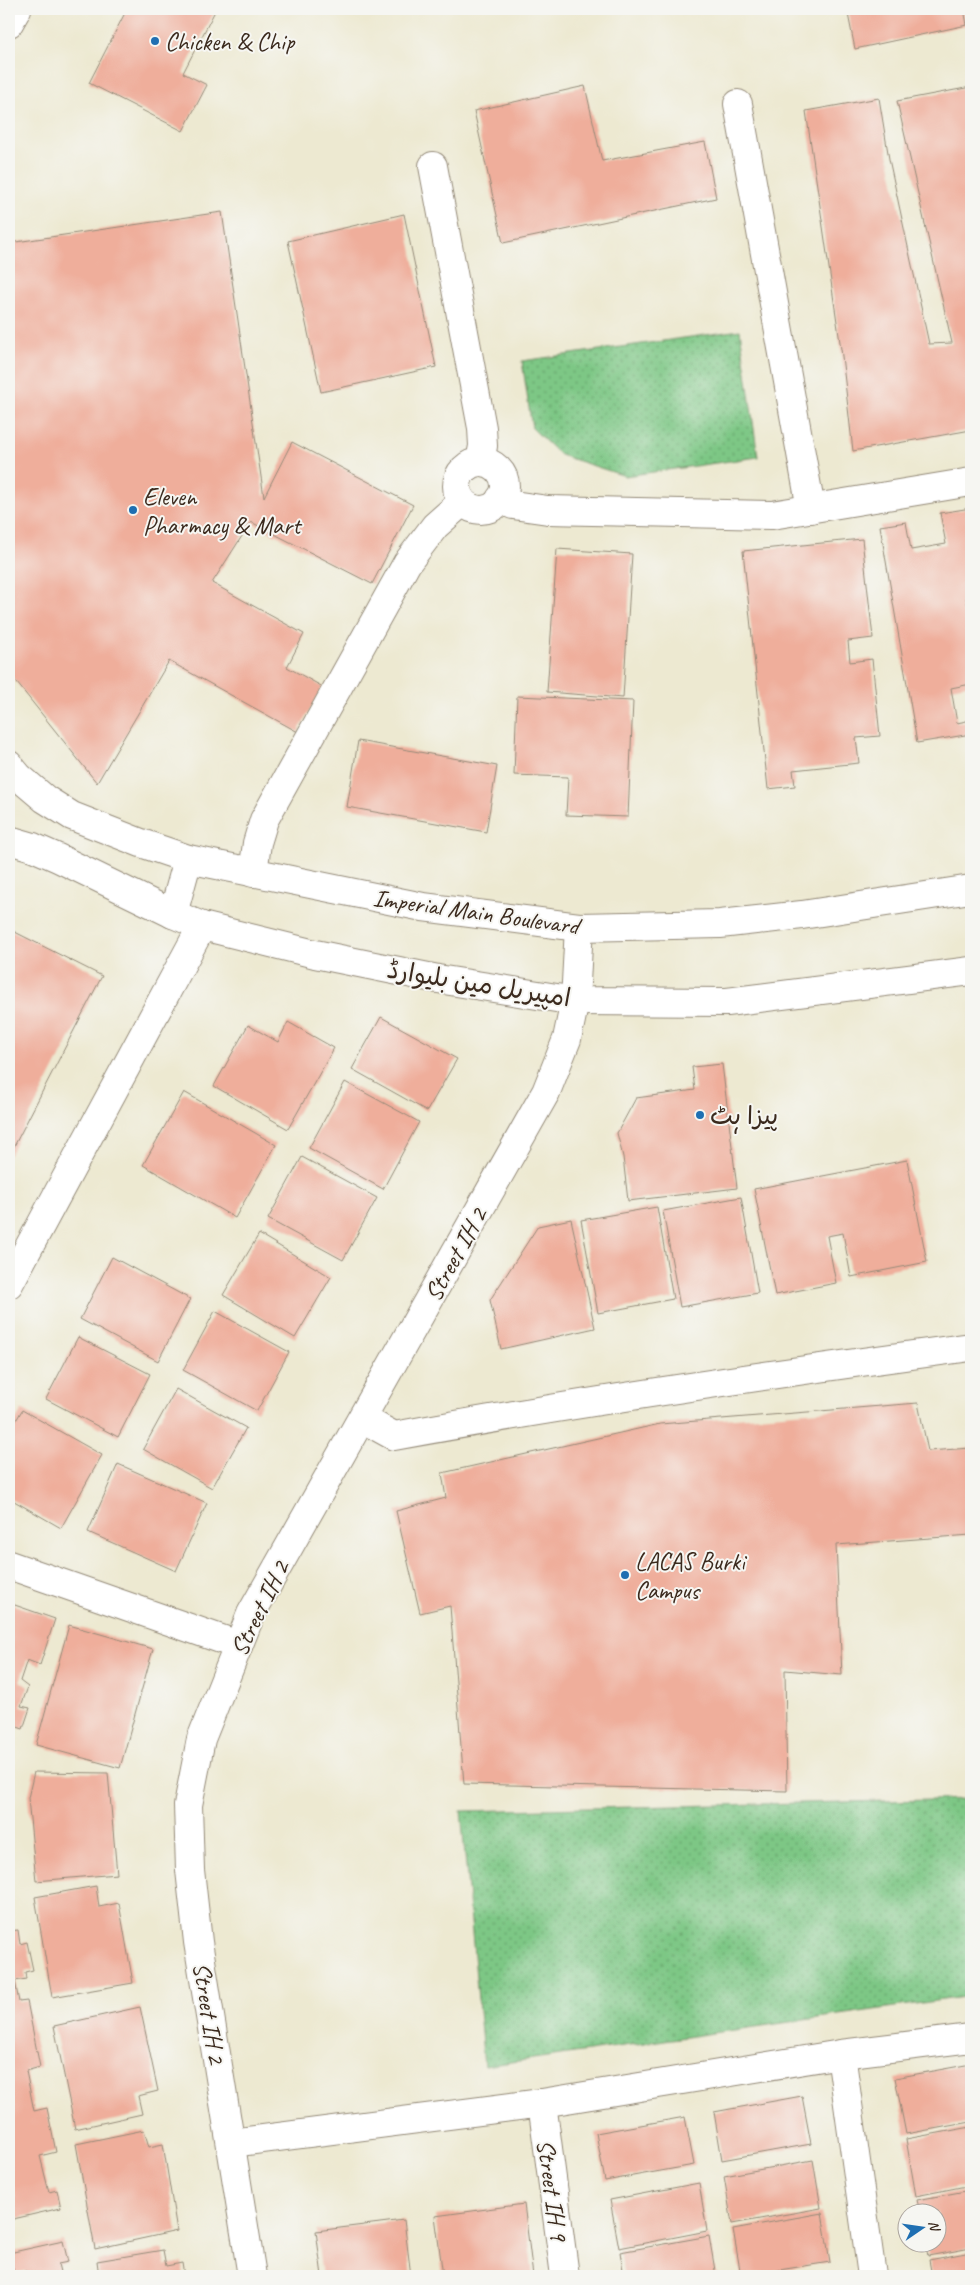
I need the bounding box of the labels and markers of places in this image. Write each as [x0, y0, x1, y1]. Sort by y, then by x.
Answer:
place label: Chicken & Chip [165, 26, 296, 58]
marker: Chicken & Chip [149, 35, 161, 47]
place label: Eleven Pharmacy & Mart [143, 481, 303, 542]
marker: Eleven Pharmacy & Mart [127, 504, 139, 516]
place label: پیزا ہٹ [710, 1100, 778, 1134]
marker: پیزا ہٹ [694, 1109, 706, 1121]
place label: LACAS Burki Campus [635, 1546, 748, 1607]
marker: LACAS Burki Campus [619, 1569, 631, 1581]

